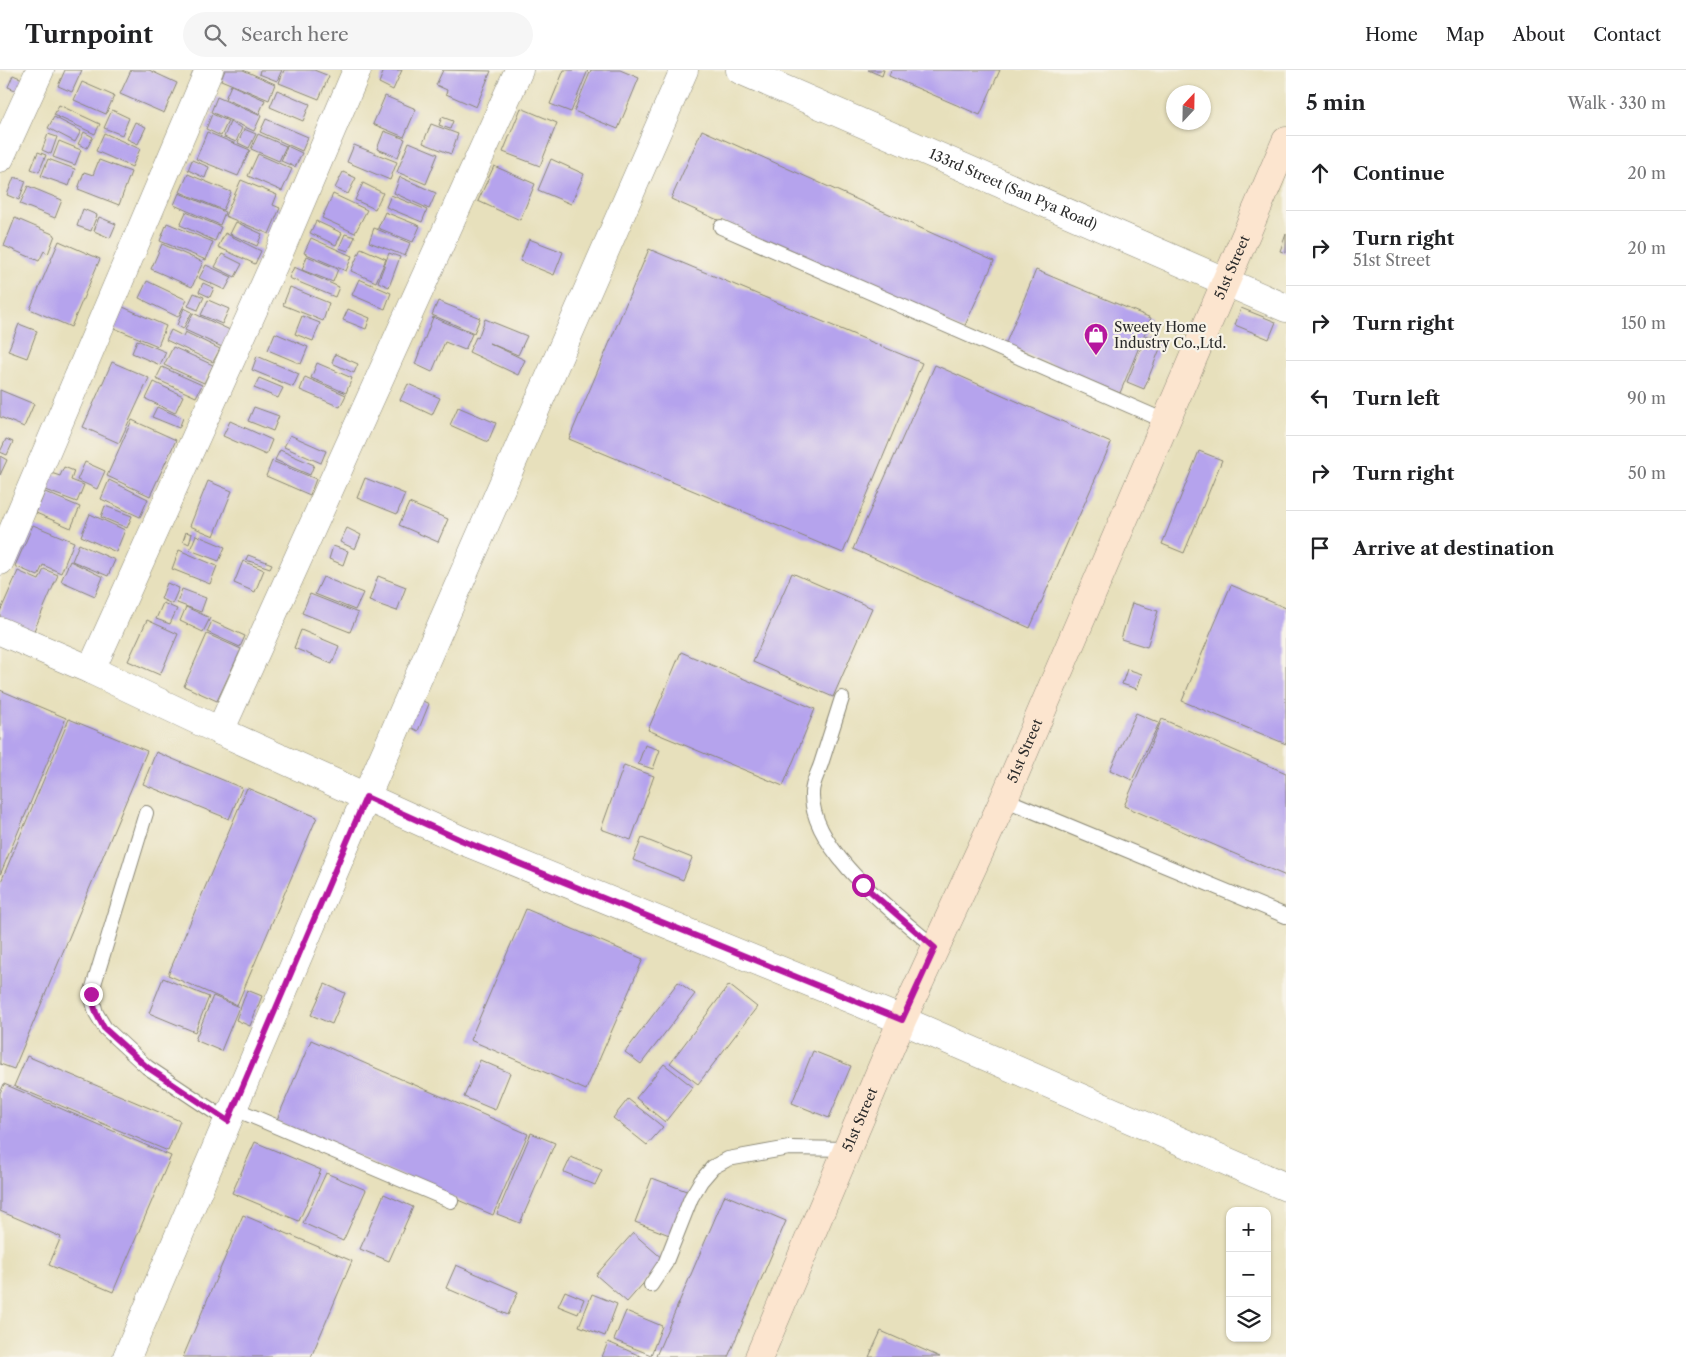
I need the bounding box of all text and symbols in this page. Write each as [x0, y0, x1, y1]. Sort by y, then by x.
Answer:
search box [183, 12, 533, 57]
text: Turnpoint [25, 20, 153, 49]
icon: search [201, 21, 229, 49]
text: Search here [241, 23, 349, 46]
text: Home [1365, 24, 1418, 46]
text: Map [1446, 24, 1484, 46]
text: About [1512, 24, 1565, 46]
text: Contact [1593, 24, 1661, 46]
north arrow [1166, 85, 1211, 130]
text: 5 min [1306, 90, 1366, 115]
text: Walk · 330 m [1568, 93, 1666, 113]
street label: 133rd Street (San Pya Road) [926, 145, 1100, 234]
icon: ahead [1306, 159, 1334, 187]
text: Continue [1353, 162, 1445, 185]
text: 20 m [1627, 163, 1666, 183]
text: Turn right [1353, 227, 1454, 250]
street label: 51st Street [1210, 232, 1254, 302]
icon: right [1306, 234, 1334, 262]
text: 20 m [1627, 238, 1666, 258]
text: 51st Street [1353, 250, 1431, 270]
icon: right [1306, 309, 1334, 337]
text: Turn right [1353, 312, 1454, 335]
text: 150 m [1621, 313, 1666, 333]
place label: Sweety Home Industry Co.,Ltd. [1114, 318, 1226, 352]
shop icon: Sweety Home Industry Co.,Ltd. [1083, 322, 1109, 356]
icon: left [1306, 384, 1334, 412]
text: Turn left [1353, 387, 1440, 410]
text: 90 m [1627, 388, 1666, 408]
icon: right [1306, 459, 1334, 487]
text: Turn right [1353, 462, 1454, 485]
text: 50 m [1628, 463, 1666, 483]
icon: arrive [1306, 534, 1334, 562]
text: Arrive at destination [1353, 537, 1554, 560]
street label: 51st Street [1003, 716, 1046, 785]
route start [852, 874, 875, 897]
route end [80, 983, 103, 1006]
street label: 51st Street [838, 1085, 881, 1154]
map controls [1226, 1207, 1271, 1342]
button: + [1226, 1207, 1271, 1252]
button: − [1226, 1252, 1271, 1297]
button: layers [1226, 1297, 1271, 1342]

